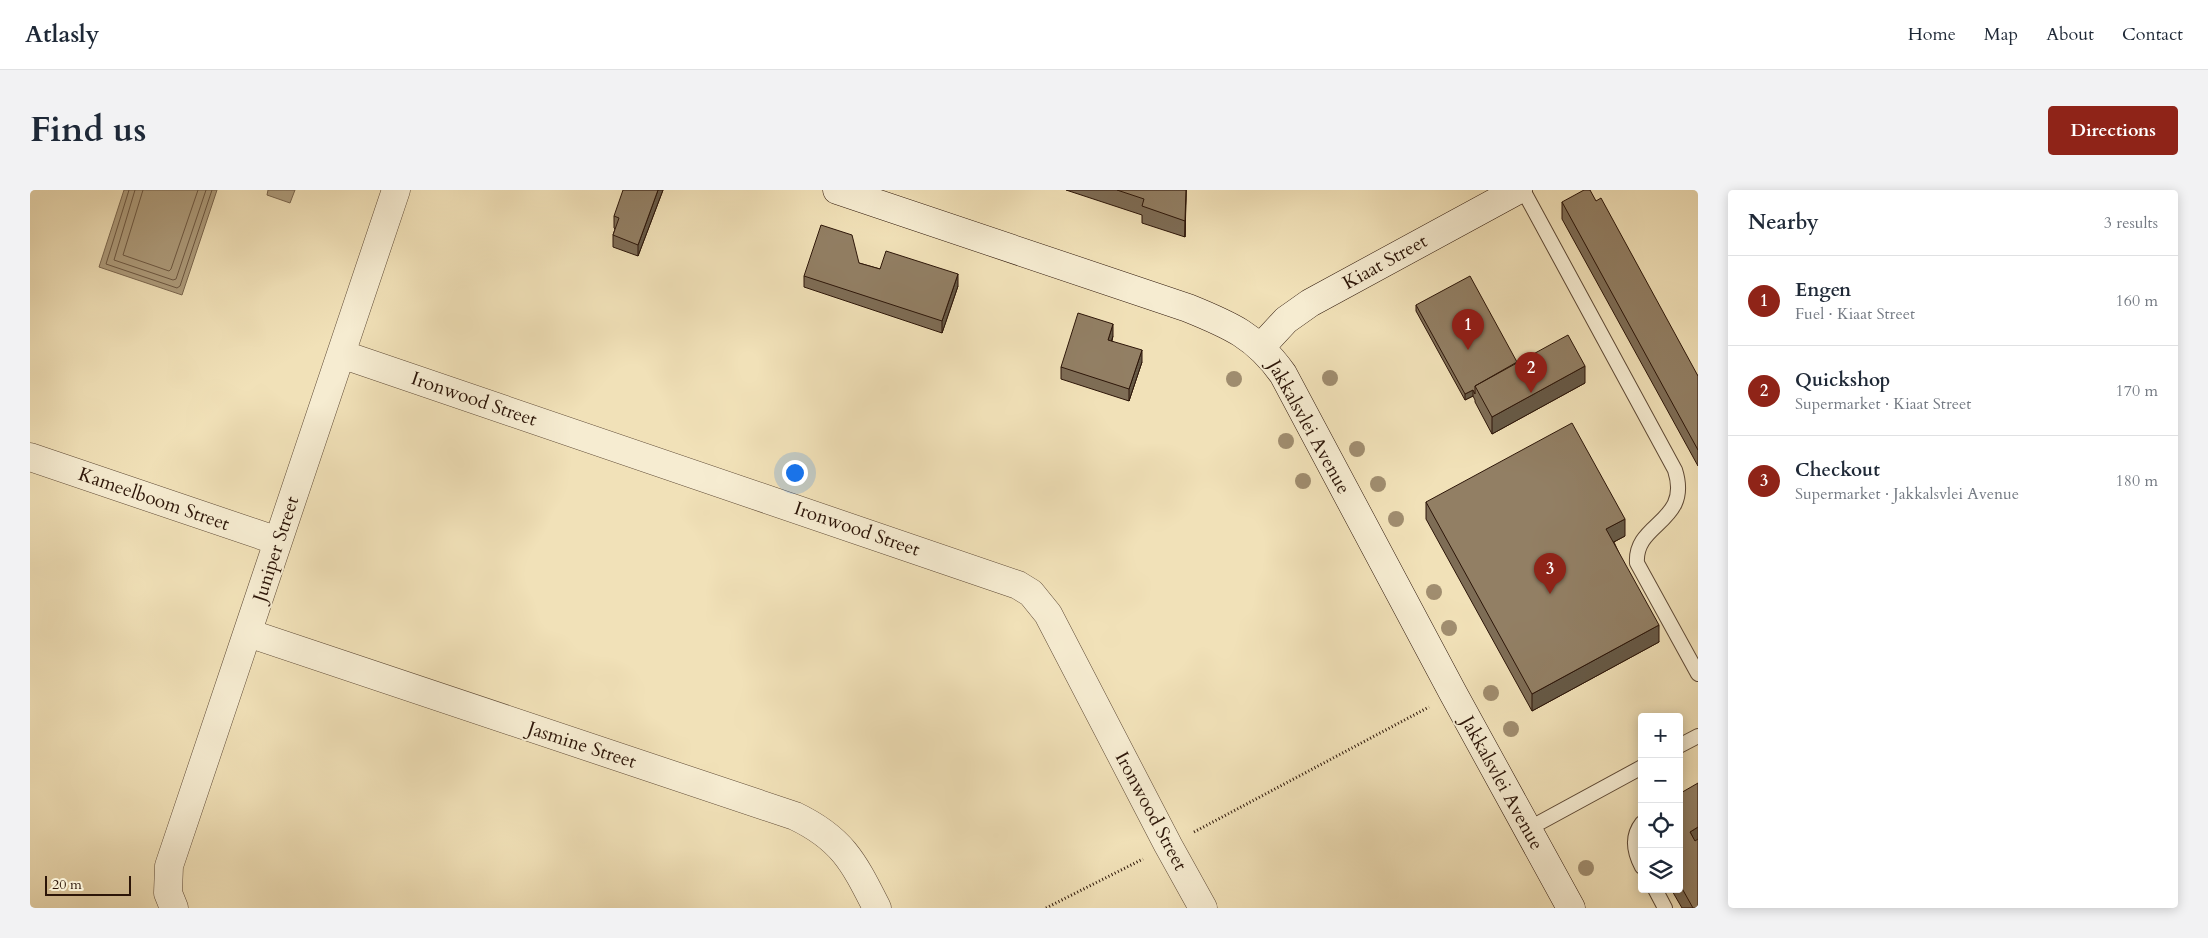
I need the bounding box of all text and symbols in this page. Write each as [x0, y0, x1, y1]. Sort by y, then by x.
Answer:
text: Atlasly [25, 18, 99, 51]
text: Home [1908, 22, 1956, 47]
text: Map [1984, 22, 2018, 47]
text: About [2046, 22, 2094, 47]
text: Contact [2122, 22, 2183, 47]
text: Find us [30, 106, 146, 154]
button: Directions [2048, 106, 2178, 155]
text: Nearby [1748, 208, 1819, 237]
text: 3 results [2104, 212, 2158, 234]
street label: Kiaat Street [1338, 228, 1432, 296]
text: Engen [1795, 277, 1851, 303]
text: 1 [1760, 290, 1768, 312]
text: 160 m [2116, 290, 2158, 312]
text: Fuel · Kiaat Street [1795, 303, 1915, 325]
pin: 1 [1452, 309, 1484, 350]
pin: 2 [1515, 352, 1547, 393]
street label: Jakkalsvlei Avenue [1260, 353, 1357, 499]
street label: Ironwood Street [408, 365, 540, 433]
text: Quickshop [1795, 367, 1890, 393]
text: 2 [1760, 380, 1768, 402]
text: 170 m [2116, 380, 2158, 402]
text: Supermarket · Kiaat Street [1795, 393, 1971, 415]
text: Checkout [1795, 457, 1880, 483]
your location [782, 460, 808, 486]
street label: Kameelboom Street [75, 461, 233, 537]
text: 3 [1760, 470, 1768, 492]
text: 180 m [2116, 470, 2158, 492]
text: Supermarket · Jakkalsvlei Avenue [1795, 483, 2019, 505]
street label: Juniper Street [246, 493, 305, 608]
street label: Ironwood Street [791, 495, 923, 563]
pin: 3 [1534, 553, 1566, 594]
street label: Jakkalsvlei Avenue [1453, 709, 1550, 855]
map controls [1638, 713, 1683, 893]
button: + [1638, 713, 1683, 758]
street label: Jasmine Street [522, 714, 640, 775]
street label: Ironwood Street [1109, 747, 1193, 875]
button: − [1638, 758, 1683, 803]
button: locate [1638, 803, 1683, 848]
button: layers [1638, 848, 1683, 893]
scale bar [45, 873, 131, 896]
text: 20 m [52, 875, 82, 894]

